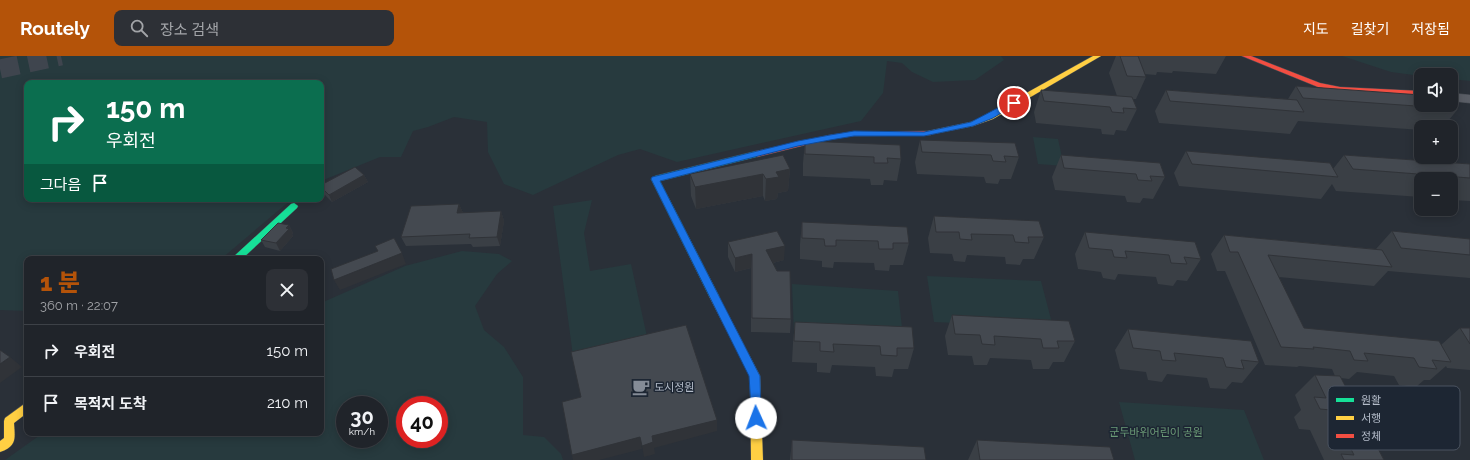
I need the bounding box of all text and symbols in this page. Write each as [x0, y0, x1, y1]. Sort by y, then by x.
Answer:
search box [114, 10, 394, 46]
text: Routely [20, 17, 90, 39]
icon: search [128, 17, 150, 39]
text: 장소 검색 [160, 21, 219, 39]
text: 지도 [1303, 21, 1329, 37]
text: 길찾기 [1351, 21, 1389, 37]
text: 저장됨 [1411, 21, 1450, 37]
map controls [1414, 68, 1458, 216]
button: sound [1414, 68, 1458, 112]
pin [997, 86, 1031, 120]
text: 150 m [106, 92, 185, 125]
icon: arrive [1003, 92, 1025, 114]
icon: right [40, 96, 92, 148]
button: + [1414, 120, 1458, 164]
text: 우회전 [106, 130, 156, 151]
icon: arrive [89, 172, 111, 194]
button: − [1414, 172, 1458, 216]
text: 그다음 [40, 176, 81, 194]
text: 1 분 [40, 268, 80, 297]
button: close [266, 269, 308, 311]
text: 360 m · 22:07 [40, 298, 118, 313]
icon: right [40, 340, 62, 362]
text: 150 m [267, 342, 308, 360]
text: 우회전 [74, 343, 115, 361]
cafe icon: 도시정원 [631, 377, 651, 397]
place label: 도시정원 [654, 381, 694, 394]
legend [1328, 386, 1460, 450]
icon: arrive [40, 392, 62, 414]
text: 210 m [267, 394, 308, 412]
text: 원활 [1361, 394, 1381, 407]
text: 목적지 도착 [74, 395, 147, 413]
speed limit sign: 40 [396, 396, 448, 448]
position arrow [735, 397, 777, 439]
text: 30 [350, 405, 374, 429]
text: 서행 [1361, 412, 1381, 425]
text: km/h [349, 426, 375, 437]
park label: 군두바위어린이 공원 [1109, 426, 1203, 439]
text: 정체 [1361, 430, 1381, 443]

